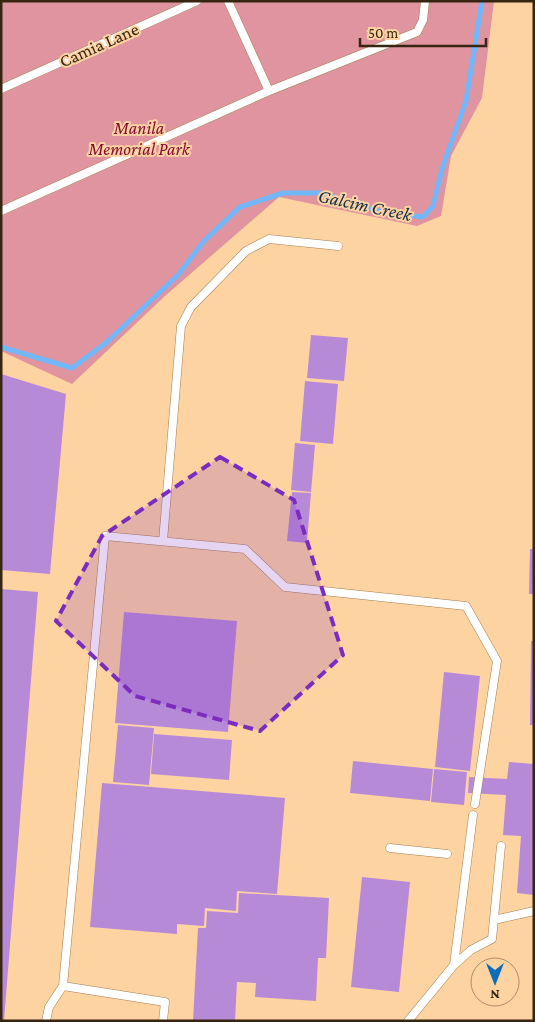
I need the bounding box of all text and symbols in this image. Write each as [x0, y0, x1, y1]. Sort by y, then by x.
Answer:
scale bar [360, 15, 486, 47]
street label: Camia Lane [56, 19, 142, 71]
text: 50 m [368, 25, 398, 41]
park label: Manila Memorial Park [87, 118, 191, 159]
water label: Galcim Creek [316, 185, 414, 225]
north arrow [470, 957, 520, 1007]
text: N [490, 987, 500, 1003]

